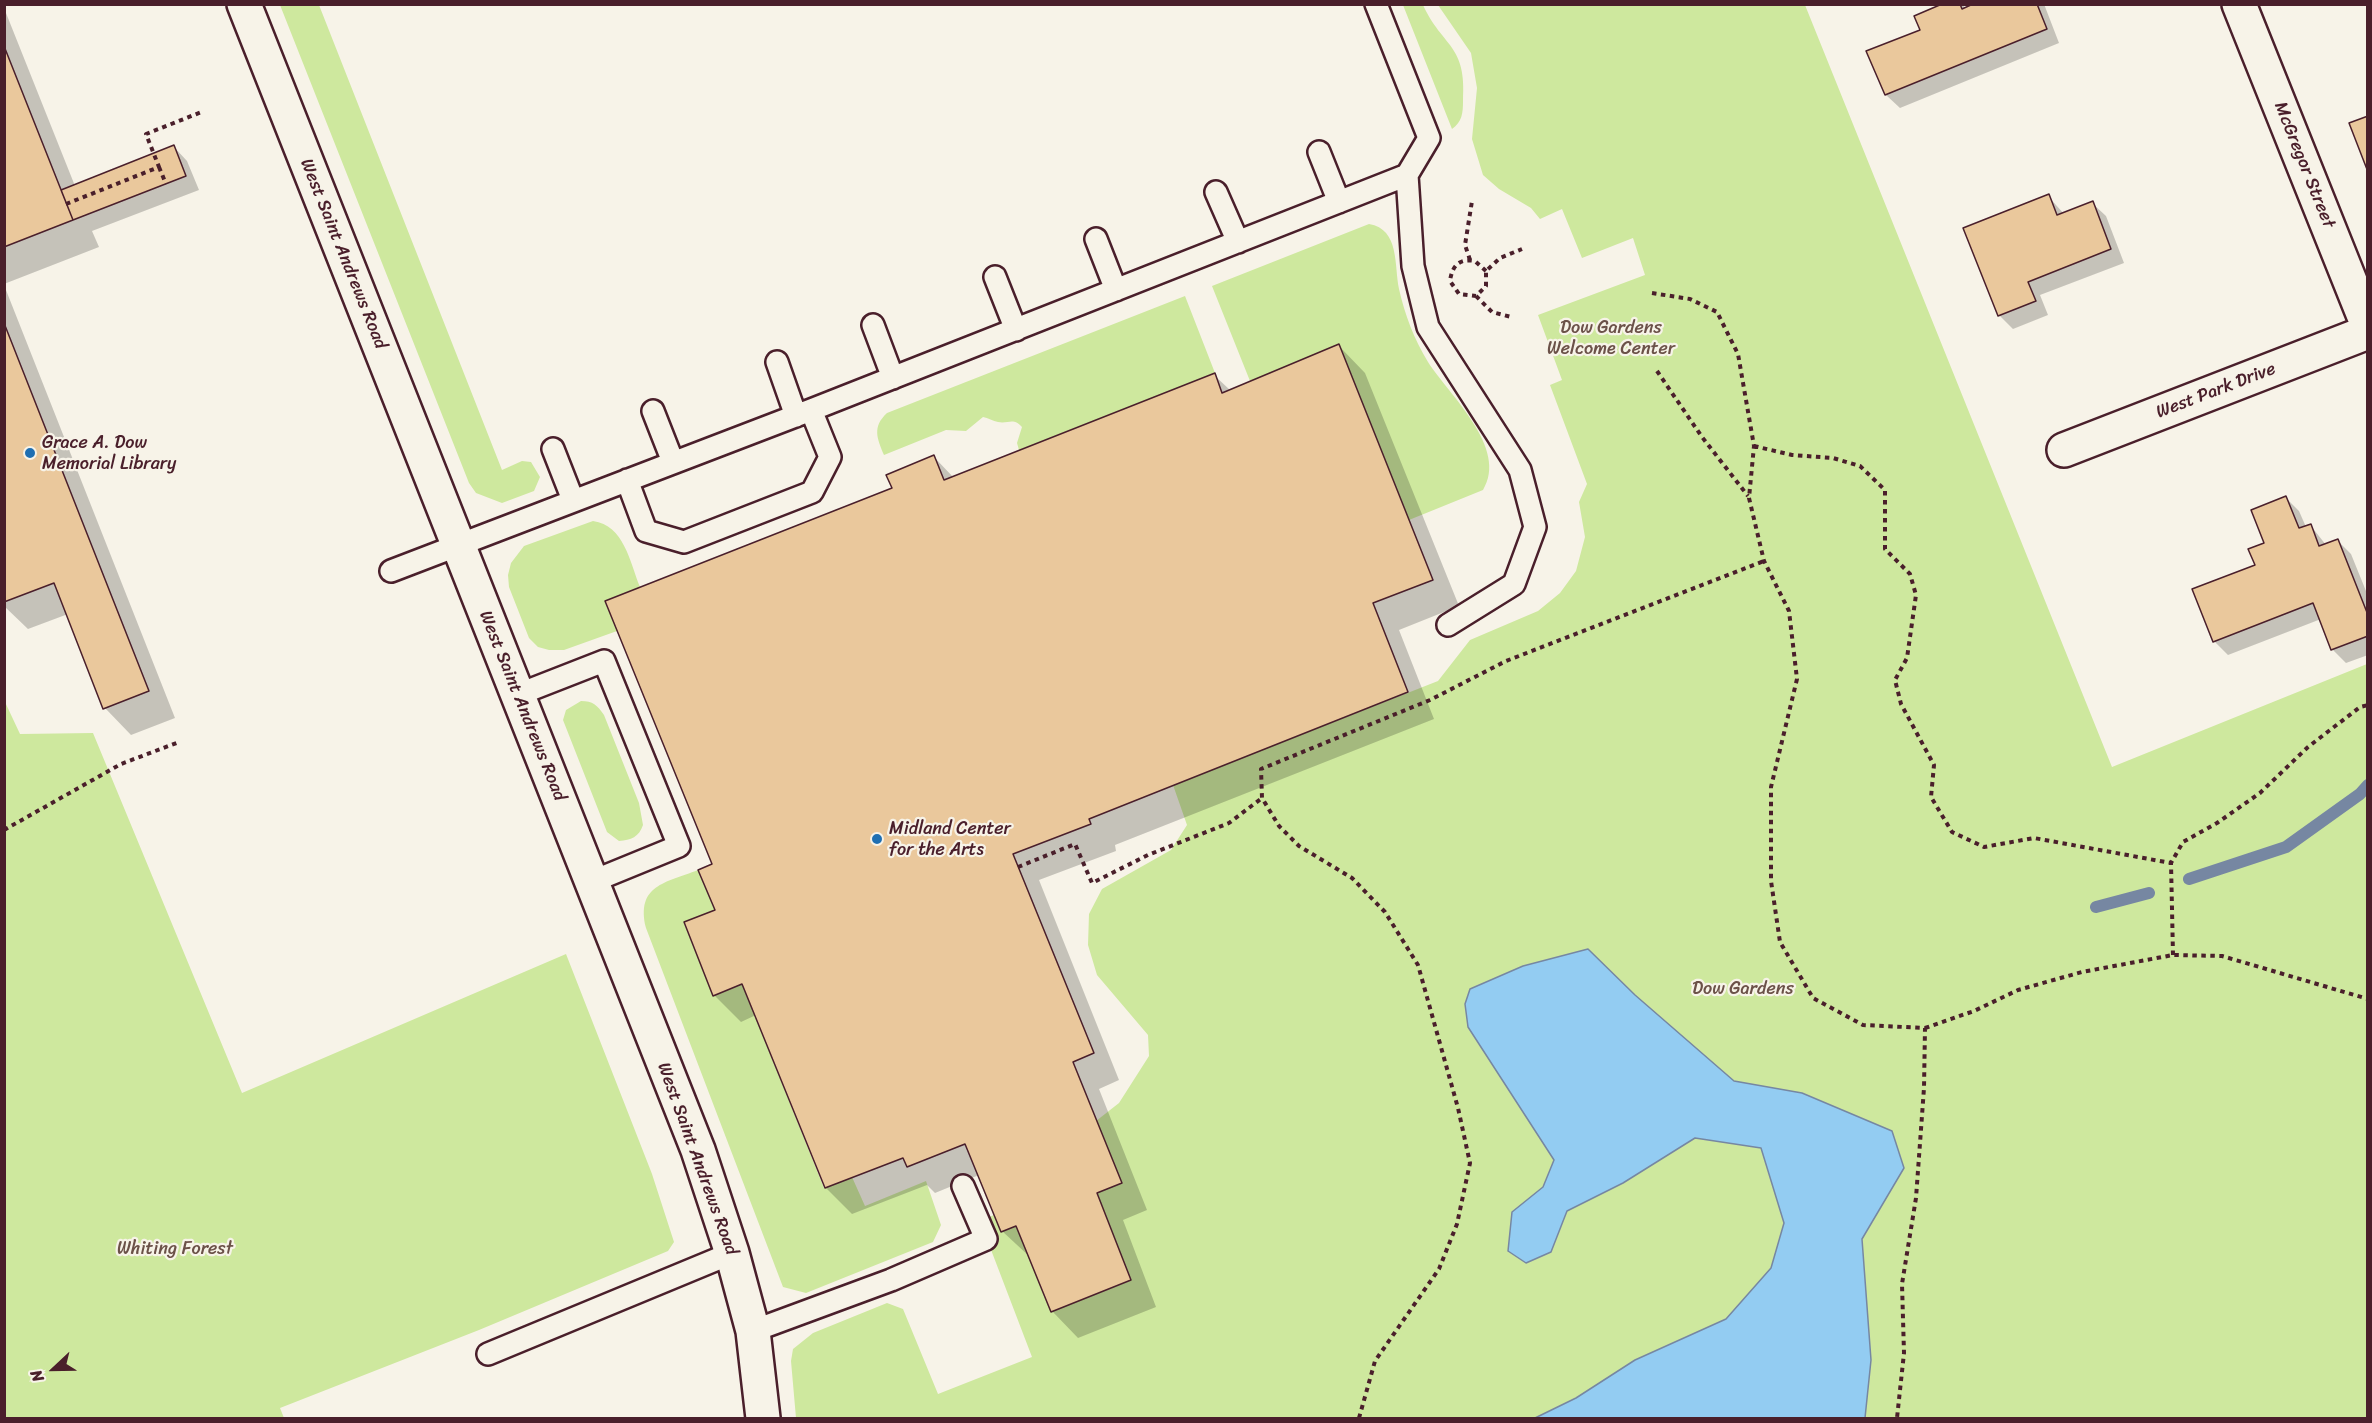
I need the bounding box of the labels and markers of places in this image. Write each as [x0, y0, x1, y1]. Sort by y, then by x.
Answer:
place label: Grace A. Dow Memorial Library [42, 432, 176, 474]
marker: Grace A. Dow Memorial Library [23, 446, 37, 460]
place label: Midland Center for the Arts [889, 818, 1011, 860]
marker: Midland Center for the Arts [870, 832, 884, 846]

